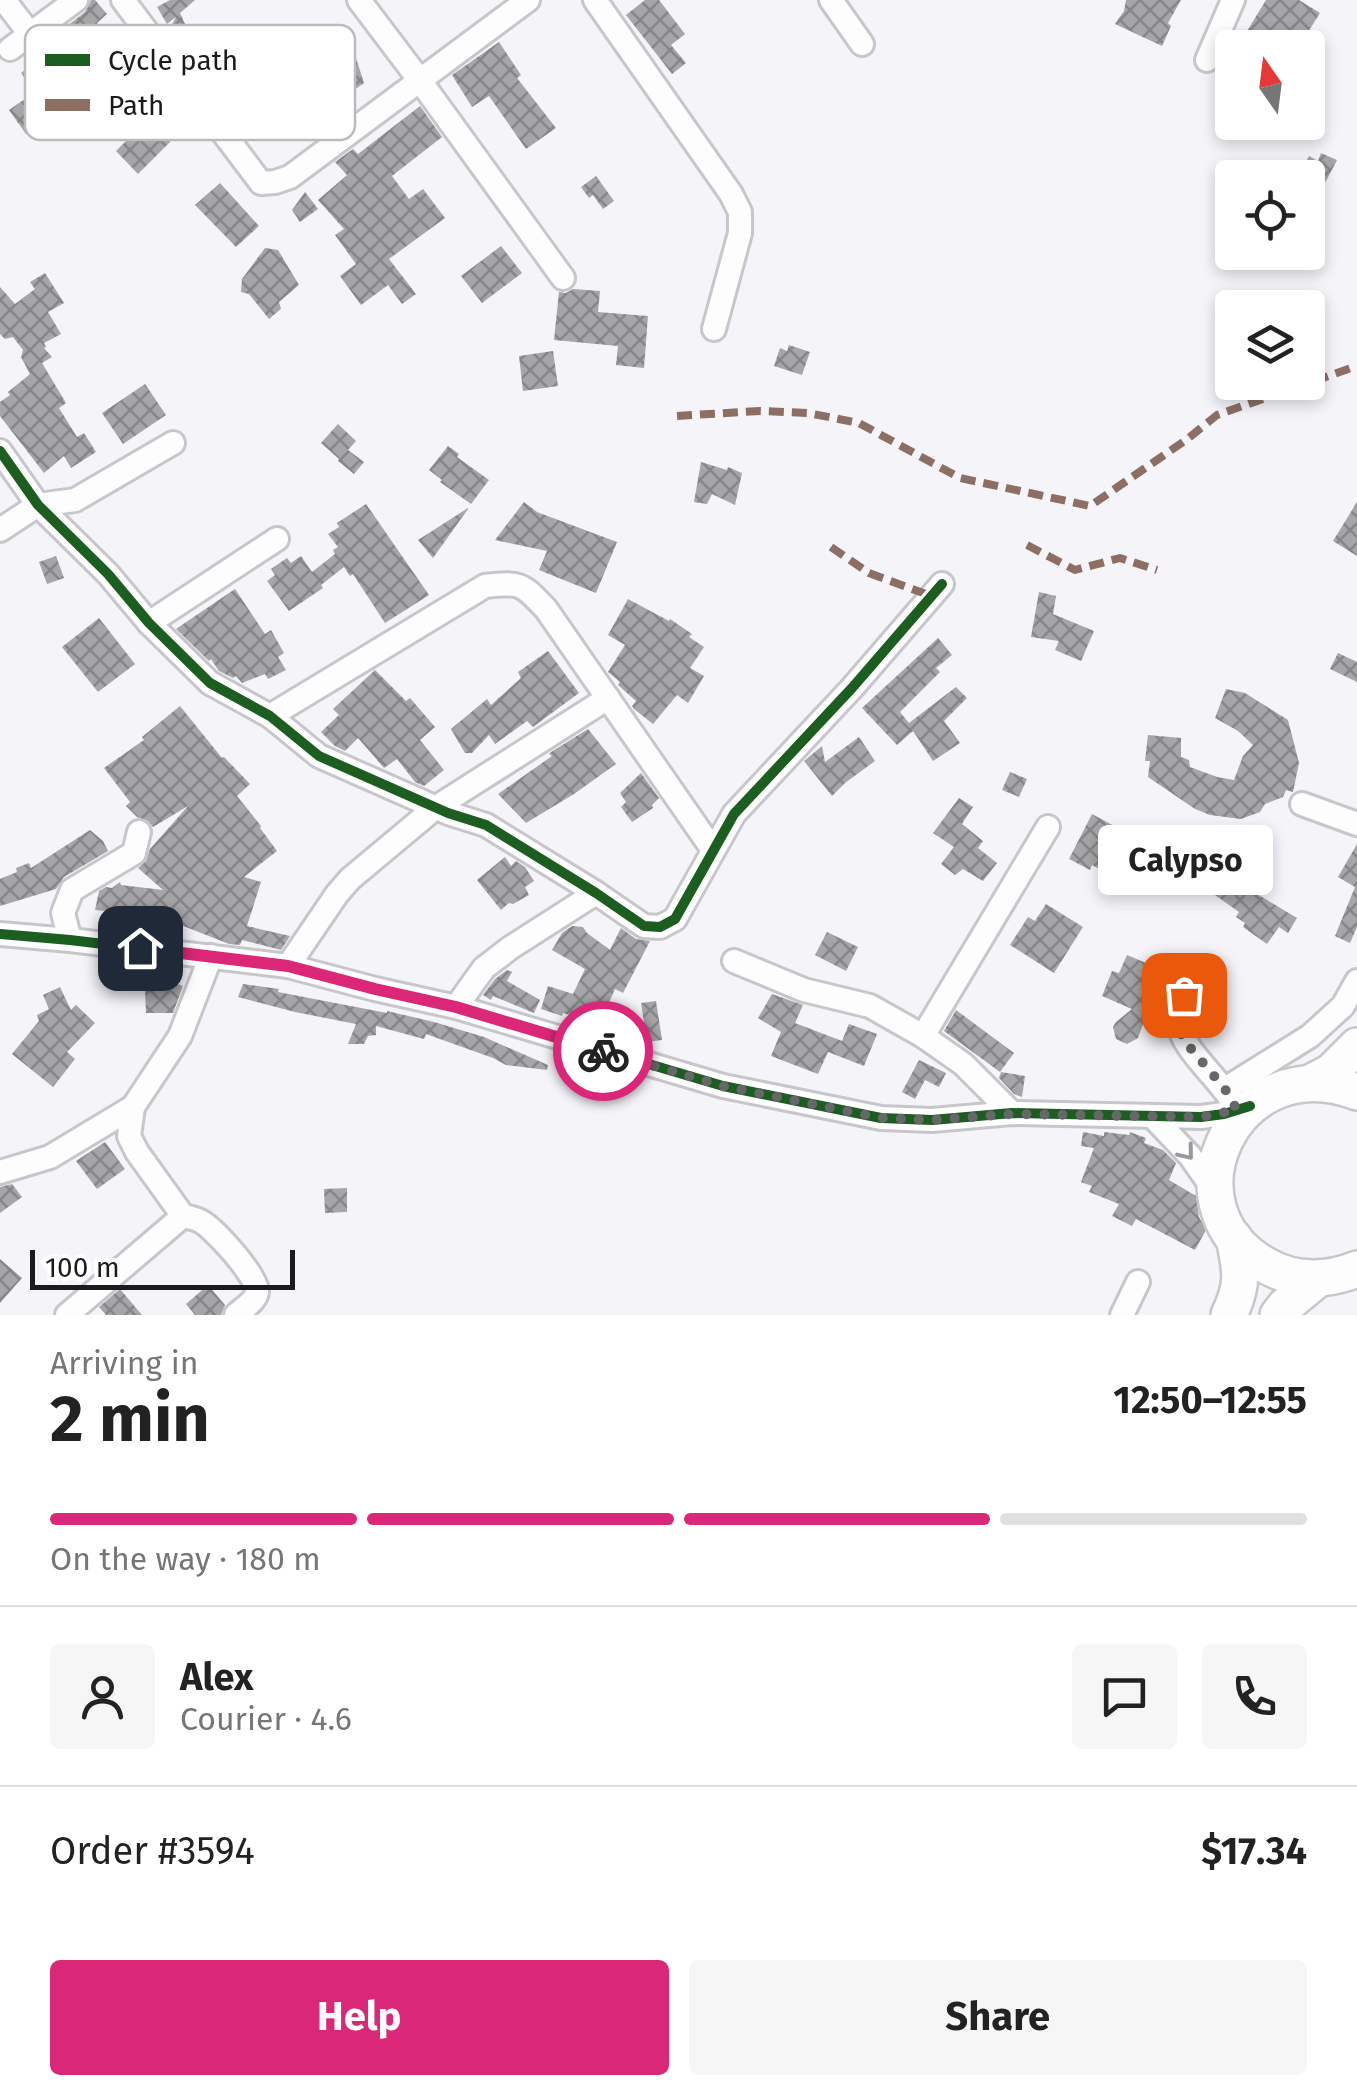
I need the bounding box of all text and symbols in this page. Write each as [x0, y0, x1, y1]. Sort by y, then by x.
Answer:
legend [25, 25, 355, 140]
north arrow [1215, 30, 1325, 140]
map controls [1215, 30, 1325, 400]
text: Cycle path [108, 44, 238, 77]
text: Path [108, 89, 164, 122]
button: locate [1215, 160, 1325, 270]
button: layers [1215, 290, 1325, 400]
callout: Calypso [1096, 825, 1272, 895]
text: Calypso [1128, 841, 1243, 879]
pin [98, 906, 183, 991]
icon: home [113, 921, 168, 976]
pin [1142, 953, 1227, 1038]
icon: bag [1157, 968, 1212, 1023]
courier [553, 1001, 653, 1101]
icon: bike [576, 1024, 631, 1079]
one-way arrow [1175, 1141, 1192, 1159]
scale bar [30, 1245, 295, 1290]
text: 100 m [45, 1251, 120, 1284]
text: Arriving in [50, 1344, 198, 1382]
text: 12:50–12:55 [1113, 1377, 1307, 1423]
text: 2 min [50, 1380, 210, 1458]
text: On the way · 180 m [50, 1540, 321, 1578]
button: person [50, 1644, 155, 1749]
button: chat [1072, 1644, 1177, 1749]
button: phone [1202, 1644, 1307, 1749]
text: Alex [180, 1654, 253, 1700]
text: Courier · 4.6 [180, 1700, 352, 1738]
text: Order #3594 [50, 1828, 255, 1874]
text: $17.34 [1201, 1828, 1307, 1874]
button: Help [50, 1960, 669, 2075]
button: Share [689, 1960, 1307, 2075]

